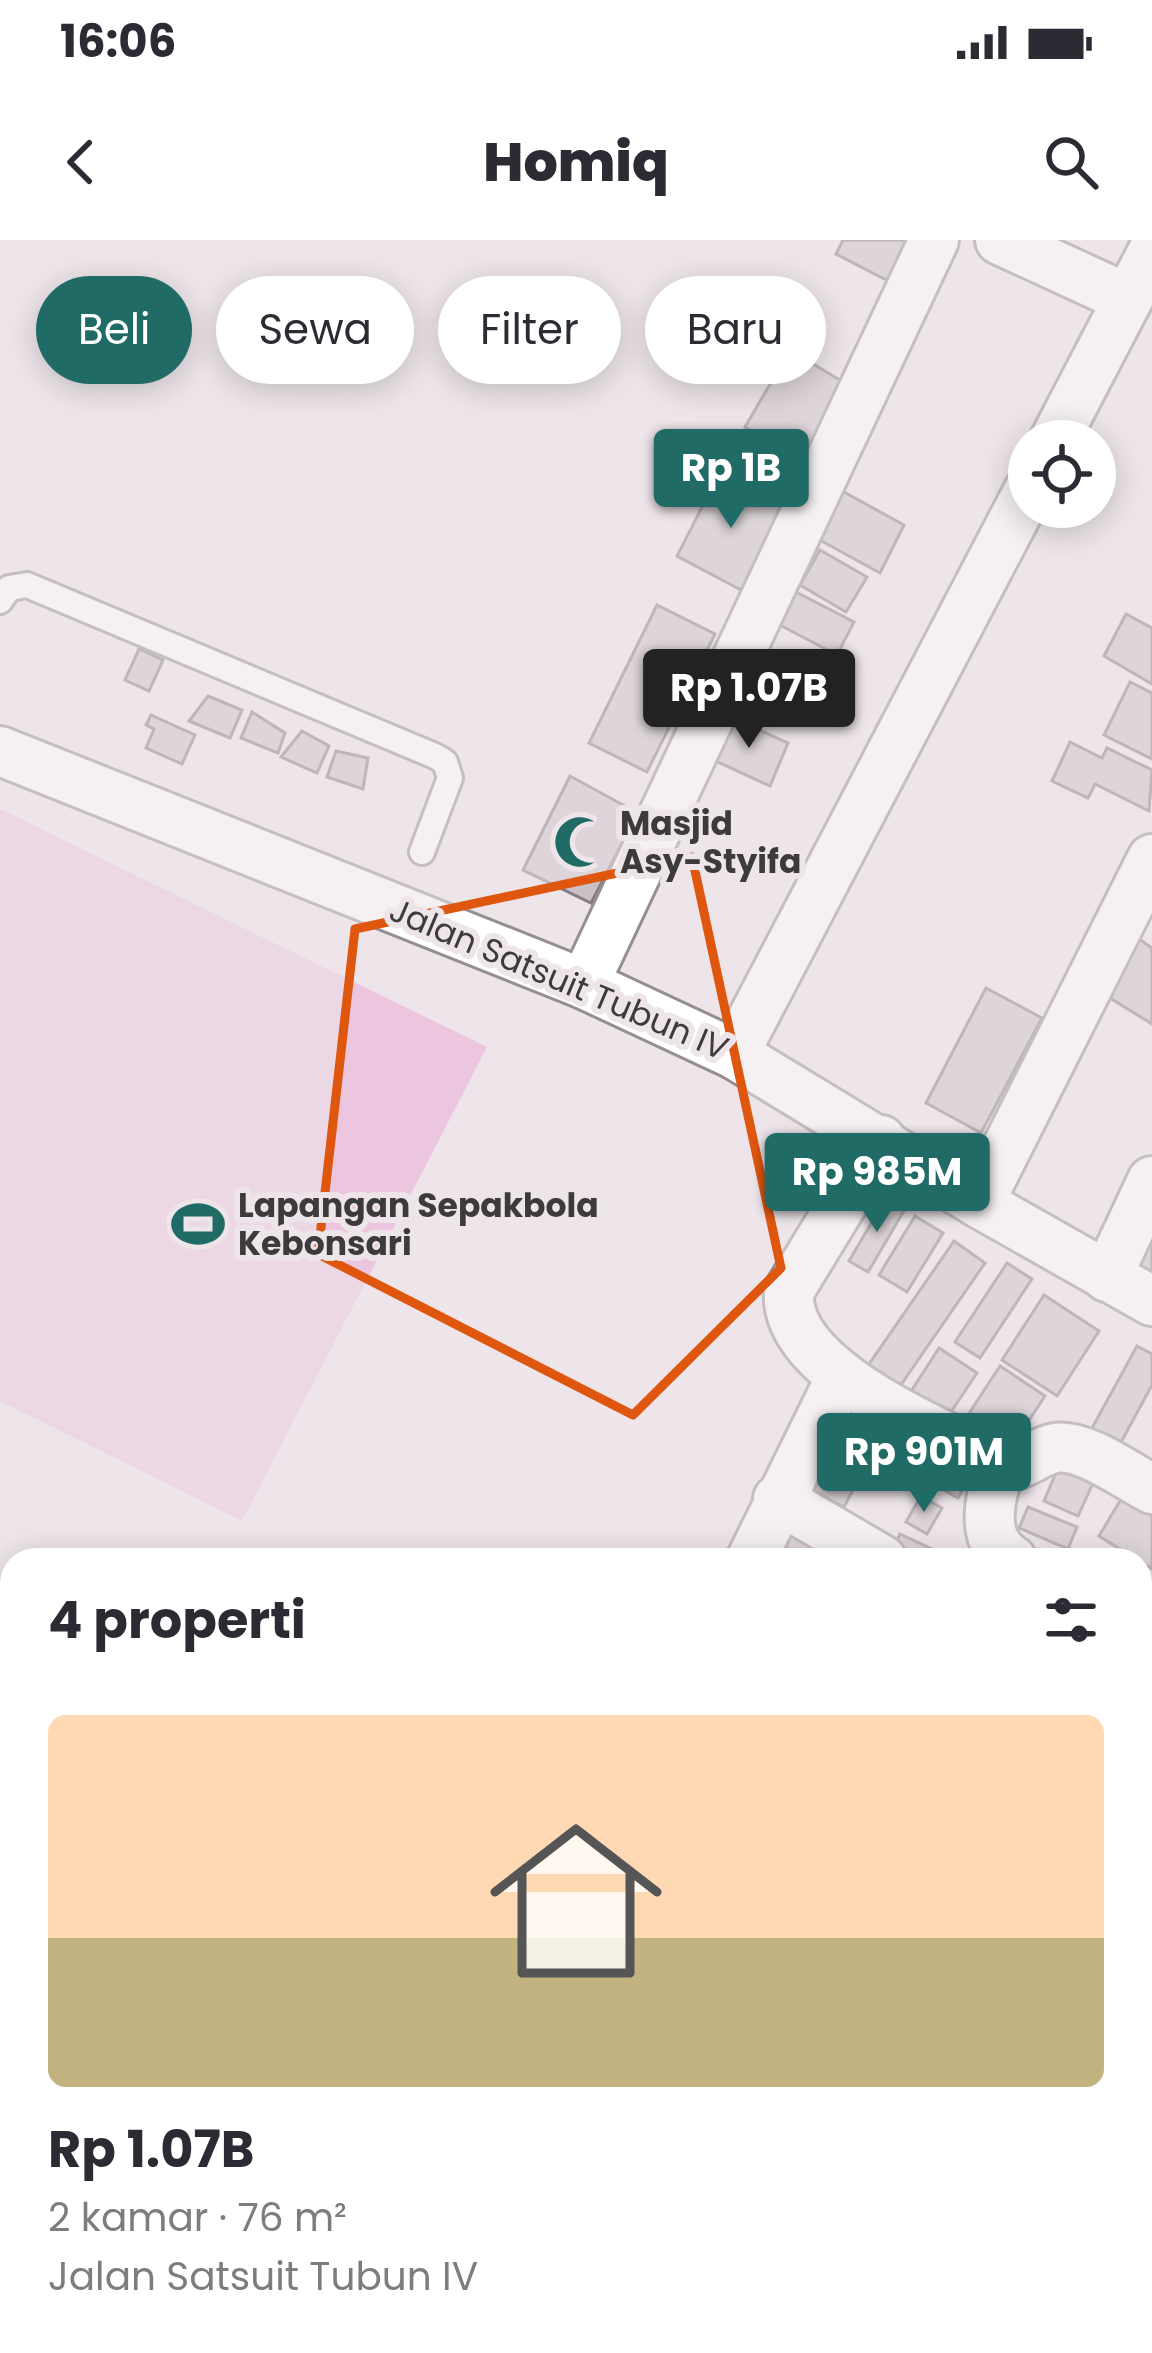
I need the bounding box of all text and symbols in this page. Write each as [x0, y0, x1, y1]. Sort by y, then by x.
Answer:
text: 16:06 [60, 10, 176, 73]
text: Homiq [483, 124, 669, 200]
icon: back [48, 129, 114, 195]
icon: search [1038, 129, 1104, 195]
chip: Beli [36, 276, 192, 384]
chip: Sewa [216, 276, 414, 384]
chip: Filter [438, 276, 621, 384]
chip: Baru [645, 276, 826, 384]
map controls [1008, 420, 1116, 528]
button: locate [1008, 420, 1116, 528]
pin: Rp 1B [647, 429, 815, 531]
text: Rp 1B [681, 440, 781, 495]
pin: Rp 1.07B [625, 649, 873, 751]
text: Rp 1.07B [670, 660, 828, 715]
place label: Masjid Asy-Styifa [620, 800, 801, 885]
mosque icon: Masjid Asy-Styifa [551, 813, 609, 871]
street label: Jalan Satsuit Tubun IV [382, 886, 736, 1072]
pin: Rp 985M [766, 1133, 988, 1235]
text: Rp 985M [792, 1144, 962, 1199]
place label: Lapangan Sepakbola Kebonsari [238, 1182, 599, 1267]
sports icon: Lapangan Sepakbola Kebonsari [169, 1195, 227, 1253]
pin: Rp 901M [813, 1413, 1035, 1515]
text: Rp 901M [844, 1424, 1004, 1479]
text: 4 properti [48, 1584, 306, 1656]
icon: filters [1038, 1587, 1104, 1653]
icon: home [468, 1793, 684, 2009]
text: Rp 1.07B [48, 2113, 254, 2185]
text: 2 kamar · 76 m² [48, 2190, 347, 2245]
text: Jalan Satsuit Tubun IV [48, 2249, 478, 2304]

